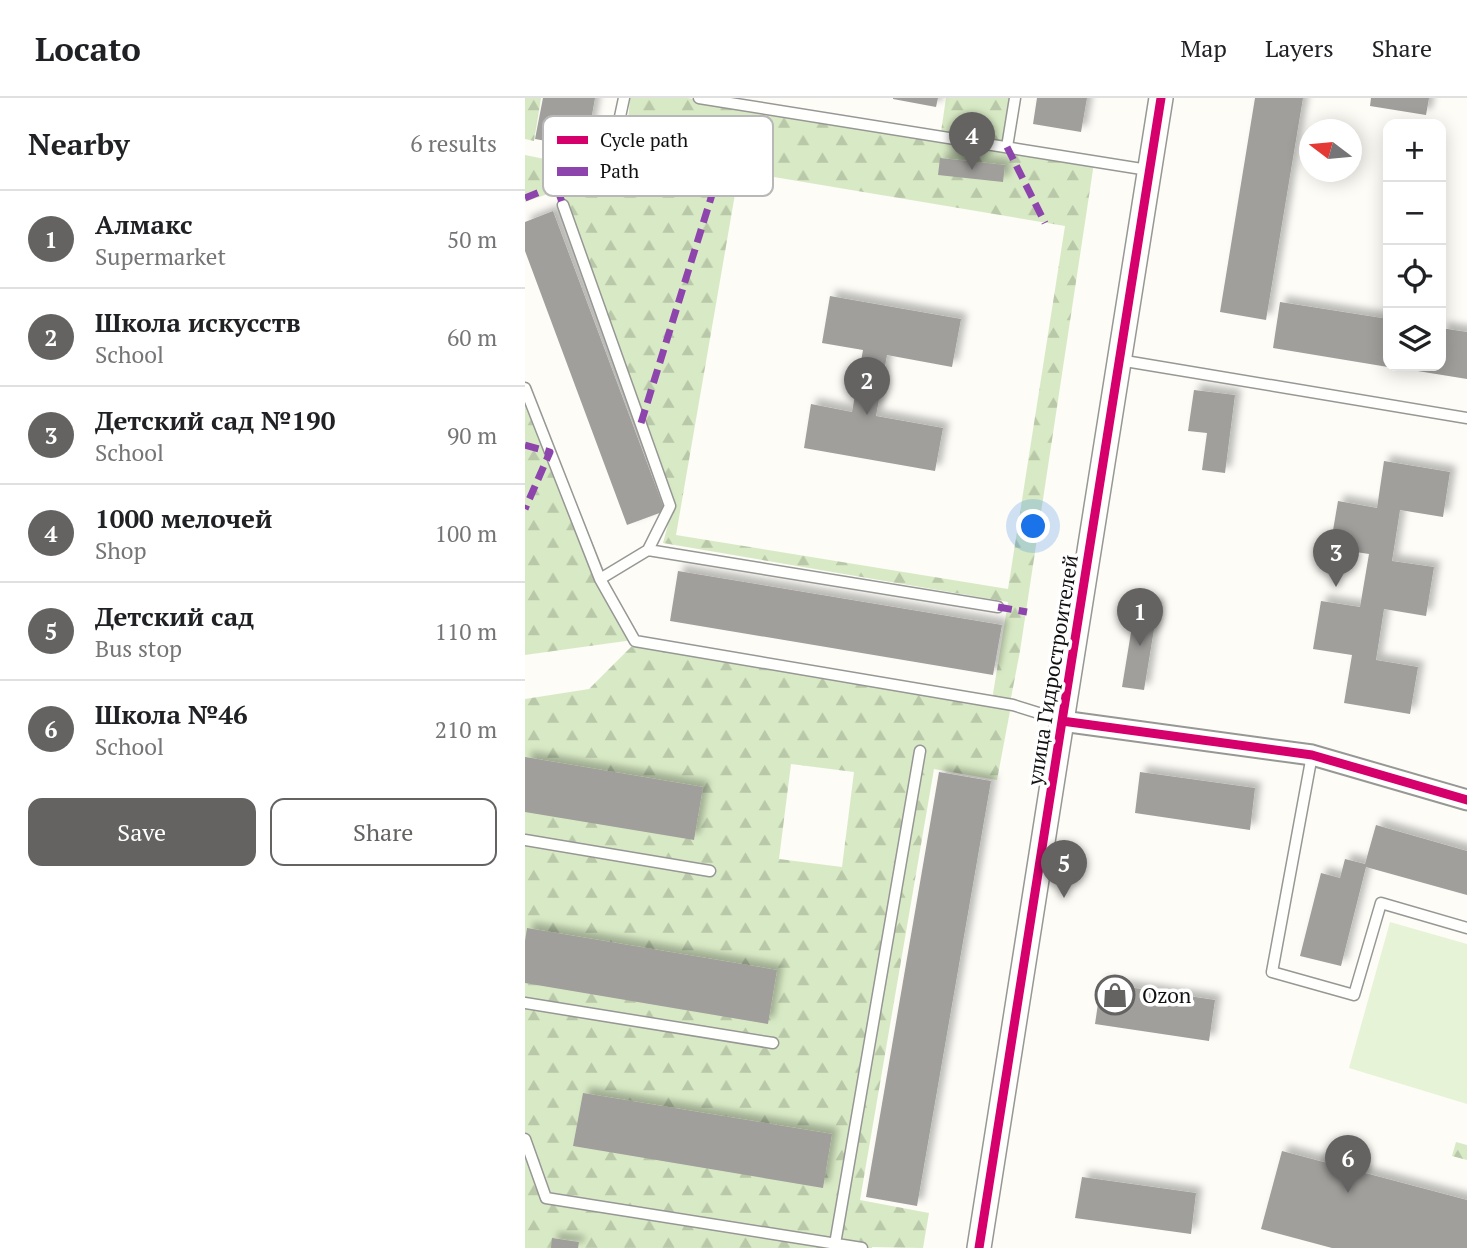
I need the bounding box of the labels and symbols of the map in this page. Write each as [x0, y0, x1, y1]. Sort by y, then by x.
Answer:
pin: 4 [949, 112, 995, 170]
legend [543, 116, 773, 196]
north arrow [1299, 119, 1362, 182]
text: Cycle path [600, 127, 688, 152]
text: Path [600, 158, 639, 183]
pin: 2 [844, 357, 890, 415]
your location [1016, 509, 1050, 543]
pin: 3 [1313, 529, 1359, 587]
street label: улица Гидростроителей [1020, 553, 1084, 788]
pin: 1 [1117, 588, 1163, 646]
pin: 5 [1041, 840, 1087, 898]
shop icon: Ozon [1094, 974, 1136, 1016]
place label: Ozon [1142, 981, 1192, 1009]
pin: 6 [1325, 1135, 1371, 1193]

